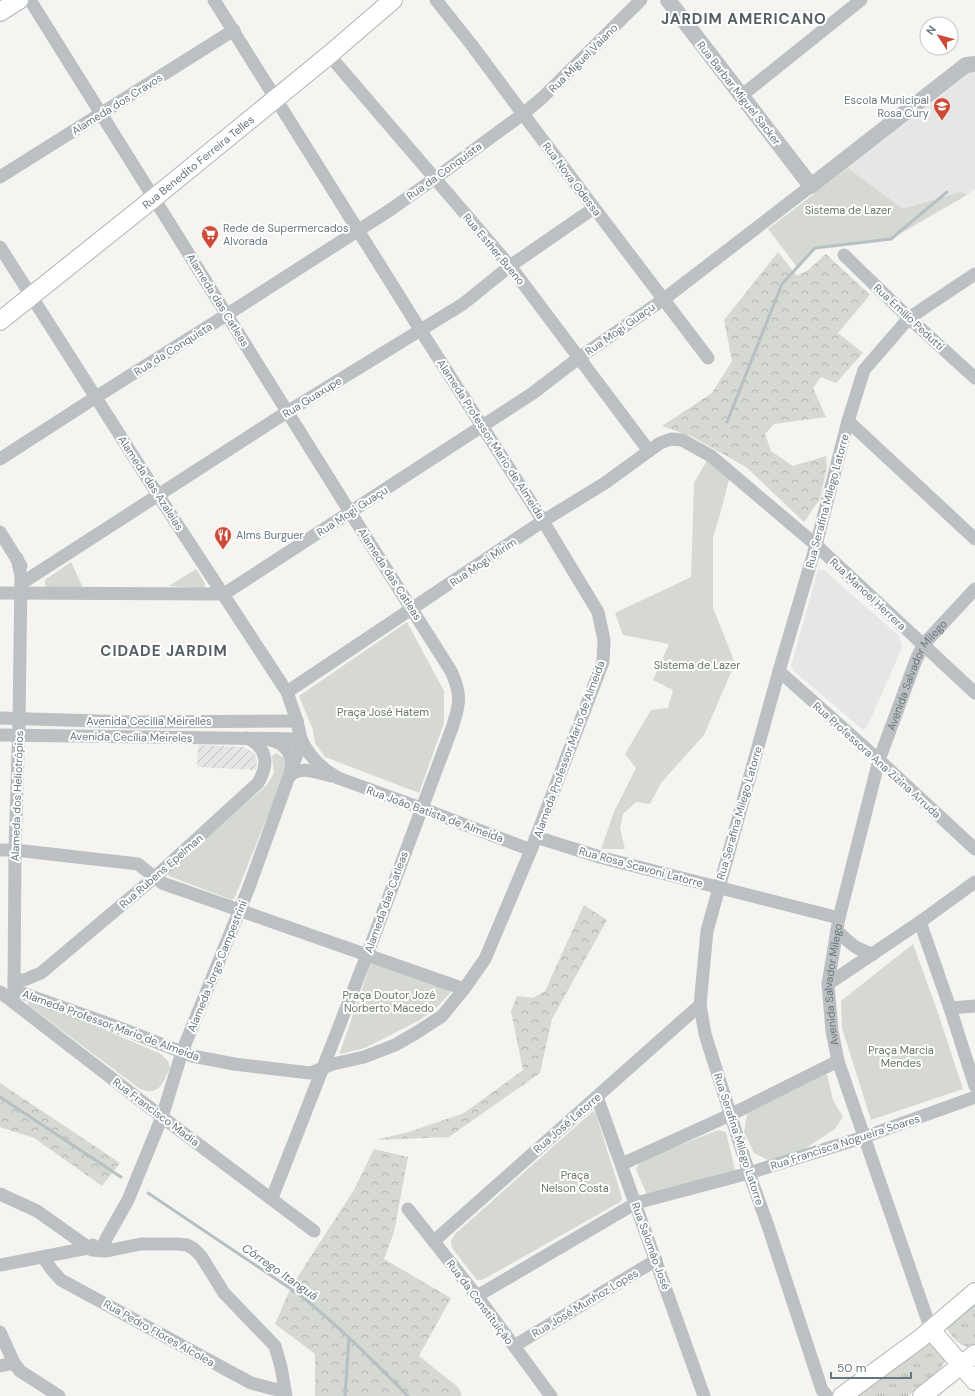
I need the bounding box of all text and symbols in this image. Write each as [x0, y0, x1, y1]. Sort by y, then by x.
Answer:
district label: JARDIM AMERICANO [661, 9, 827, 29]
north arrow [919, 16, 959, 56]
street label: Rua Miguel Vaiano [546, 21, 620, 95]
text: N [923, 23, 939, 37]
street label: Rua Barbar Miguel Sacker [694, 38, 784, 148]
street label: Alameda dos Cravos [69, 70, 165, 138]
place label: Escola Municipal Rosa Cury [844, 93, 929, 120]
school or university icon: Escola Municipal Rosa Cury [932, 96, 952, 121]
street label: Rua Benedito Ferreira Telles [139, 112, 257, 212]
street label: Rua da Conquista [404, 139, 484, 203]
street label: Rua Nova Odessa [540, 139, 604, 219]
park label: Sistema de Lazer [805, 203, 891, 217]
street label: Rua Esther Bueno [460, 210, 528, 288]
place label: Rede de Supermercados Alvorada [223, 221, 349, 248]
supermarket icon: Rede de Supermercados Alvorada [200, 224, 220, 249]
street label: Alameda das Catleas [184, 251, 252, 349]
street label: Rua Emílio Pedutti [871, 281, 947, 353]
street label: Rua Mogi Guaçu [582, 300, 658, 358]
street label: Rua da Conquista [131, 319, 215, 379]
street label: Alameda Professor Mario de Almeida [434, 357, 548, 521]
street label: Rua Guaxupe [280, 373, 344, 421]
street label: Rua Serafina Milego Latorre [802, 432, 852, 570]
street label: Alameda das Azaleias [115, 433, 187, 533]
street label: Rua Mogi Guaçu [314, 483, 390, 539]
restaurant icon: Alms Burguer [213, 525, 233, 550]
street label: Alameda das Catleas [355, 525, 425, 623]
place label: Alms Burguer [236, 528, 304, 542]
street label: Rua Mogi Mirim [447, 534, 519, 589]
street label: Rua Manoel Herrera [827, 555, 909, 633]
street label: Avenida Salvador Milego [884, 617, 950, 732]
district label: CIDADE JARDIM [100, 641, 228, 661]
park label: SIstema de Lazer [654, 658, 740, 672]
street label: Alameda Professor Mario de Almeida [530, 659, 608, 839]
street label: Rua Professora Ana Zizina Arruda [810, 699, 944, 821]
park label: Praça José Hatem [337, 705, 429, 719]
street label: Avenida Cecilia Meirelles [86, 714, 212, 728]
street label: Avenida Cecília Meireles [70, 729, 192, 745]
street label: Alameda dos Heliotrópios [8, 730, 26, 862]
street label: Rua Serafina Milego Latorre [713, 745, 765, 881]
street label: Rua João Batista de Almeida [365, 783, 505, 845]
street label: Rua Rubens Epelman [116, 831, 206, 911]
street label: Rua Rosa Scavoni Latorre [577, 844, 705, 890]
street label: Alameda das Catleas [361, 849, 411, 955]
street label: Alameda Jorge Campestrini [184, 898, 250, 1034]
street label: Avenida Salvador Milego [821, 922, 845, 1047]
street label: Alameda Professor Mario de Almeida [21, 986, 201, 1064]
park label: Praça Doutor Jozé Norberto Macedo [342, 988, 436, 1015]
park label: Praça Marcia Mendes [868, 1043, 934, 1070]
street label: Rua Serafina Milego Latorre [711, 1071, 767, 1207]
street label: Rua Francisco Madia [110, 1075, 202, 1149]
street label: Rua José Latorre [530, 1090, 604, 1156]
street label: Rua Francisca Nogueira Soares [768, 1111, 922, 1173]
park label: Praça Nelson Costa [541, 1168, 609, 1195]
street label: Rua Salomão José [629, 1200, 673, 1292]
water label: Córrego Itanguá [239, 1240, 322, 1304]
street label: Rua da Constituição [444, 1257, 516, 1347]
street label: Rua José Munhoz Lopes [529, 1266, 641, 1340]
street label: Rua Pedro Flores Alcolea [101, 1297, 217, 1369]
scale bar [831, 1354, 911, 1380]
text: 50 m [837, 1360, 866, 1376]

